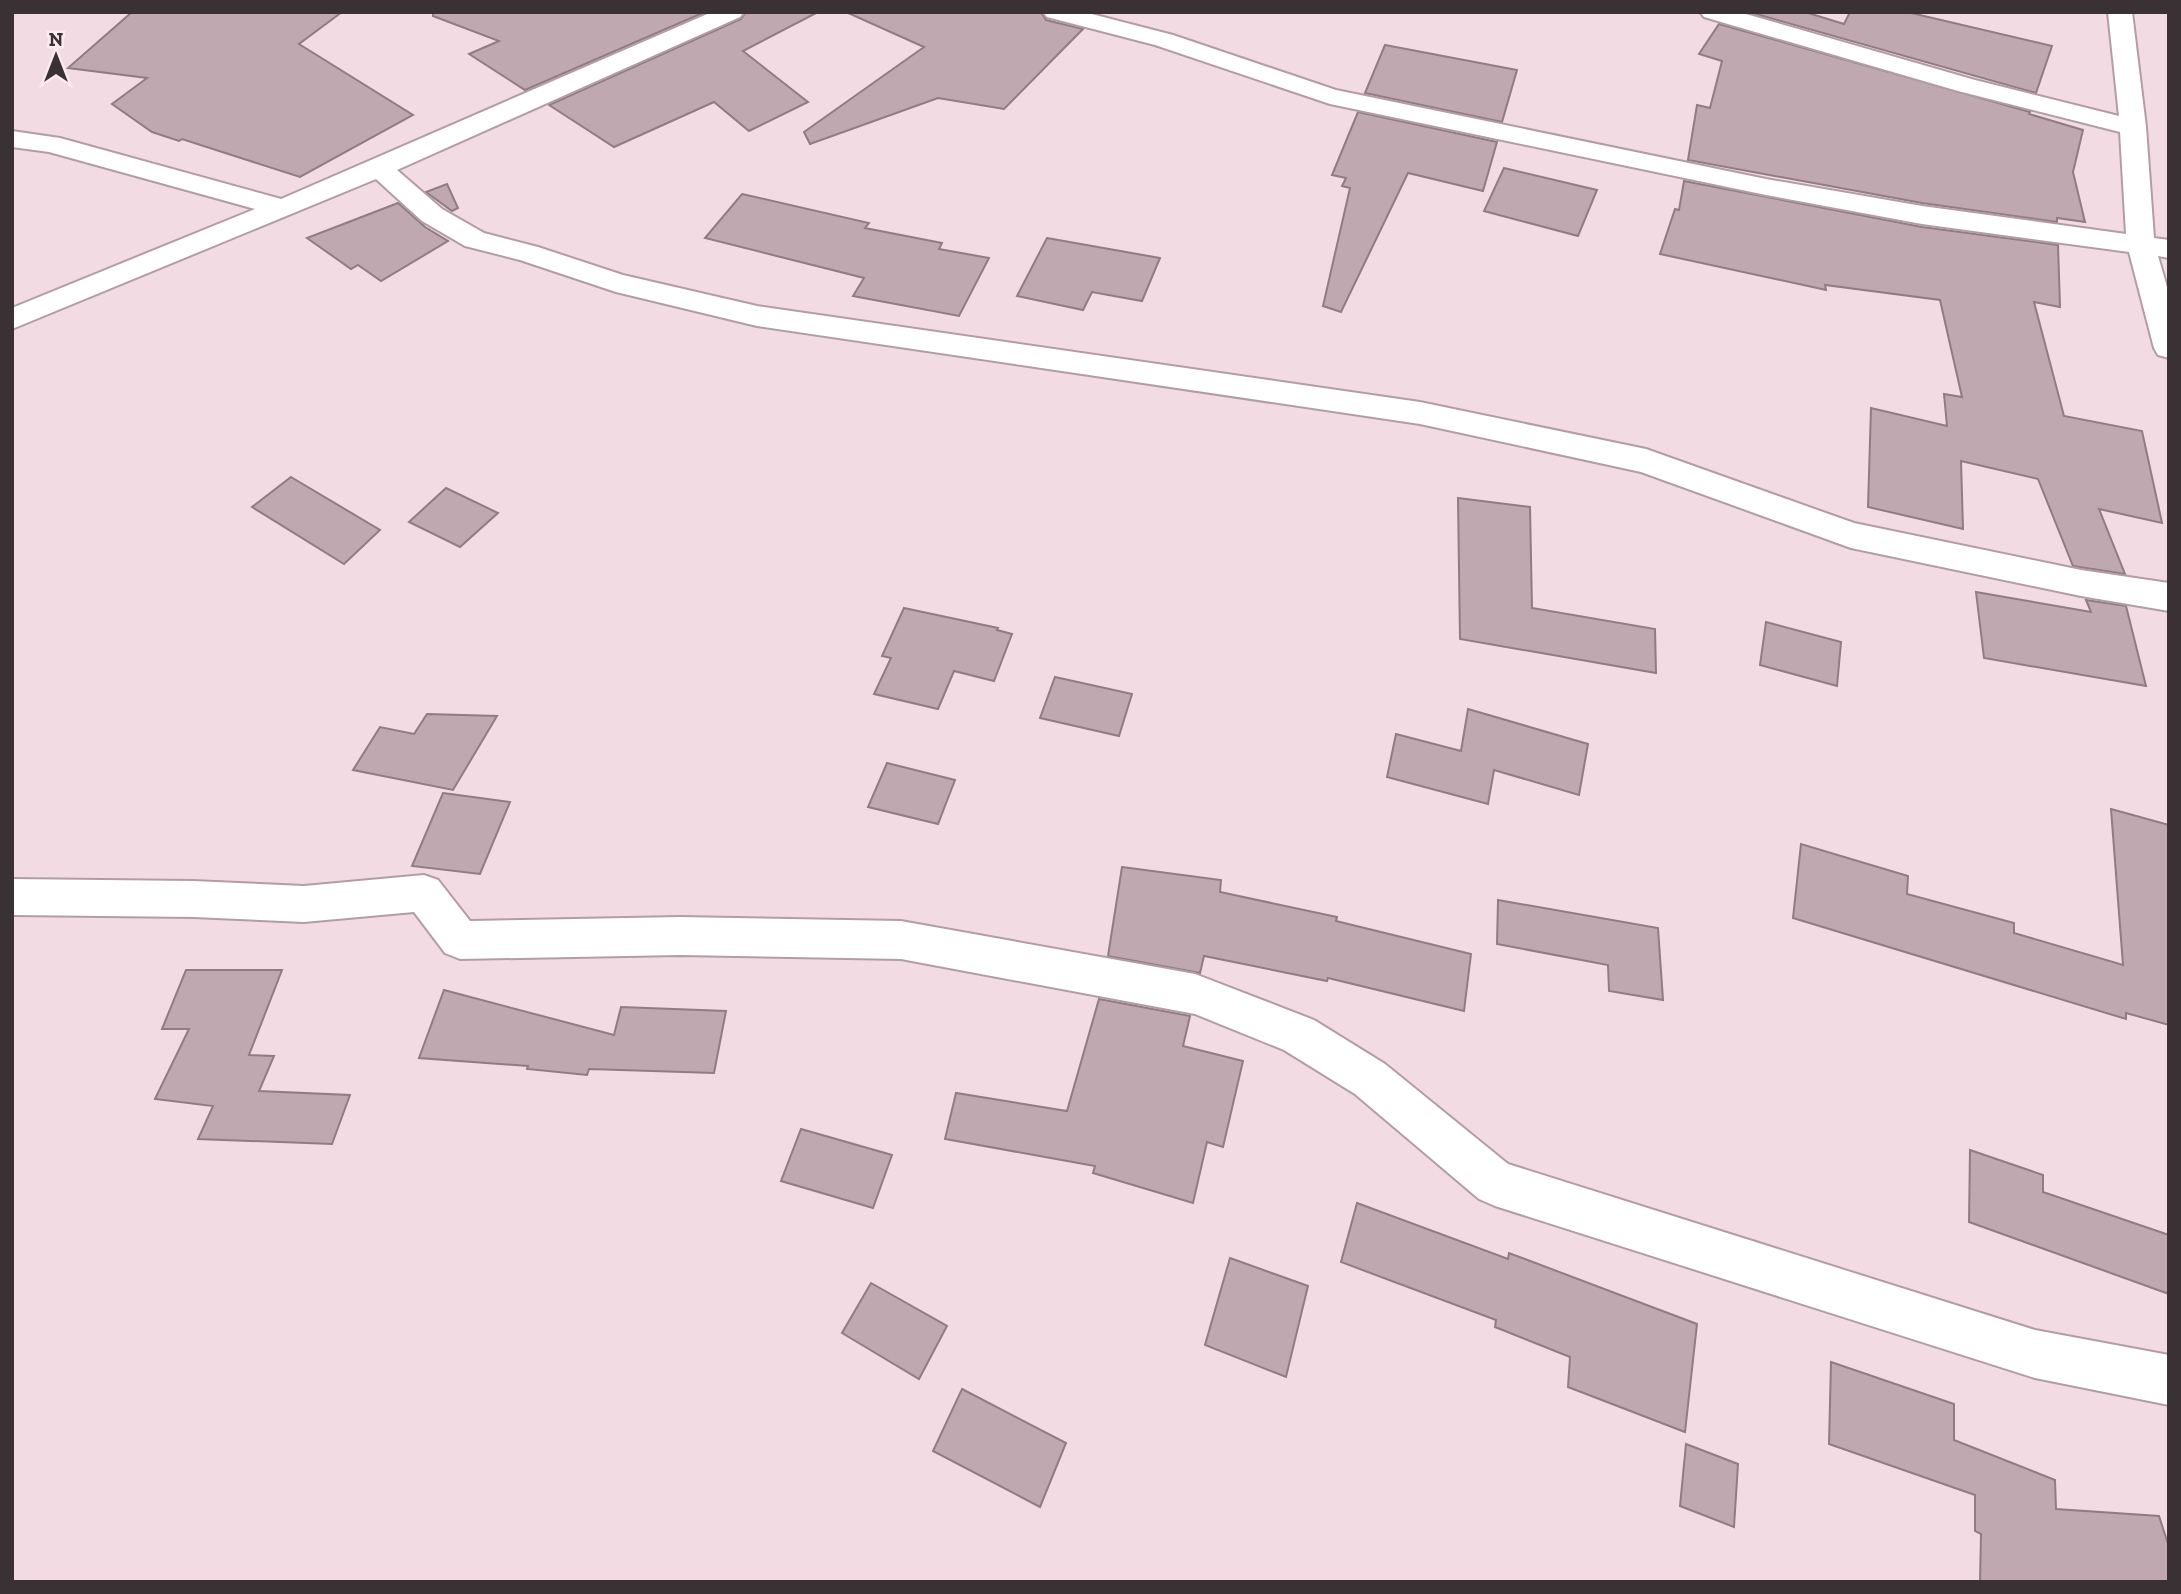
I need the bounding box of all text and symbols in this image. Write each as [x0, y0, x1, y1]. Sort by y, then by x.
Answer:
north arrow [21, 21, 91, 91]
text: N [49, 28, 63, 51]

